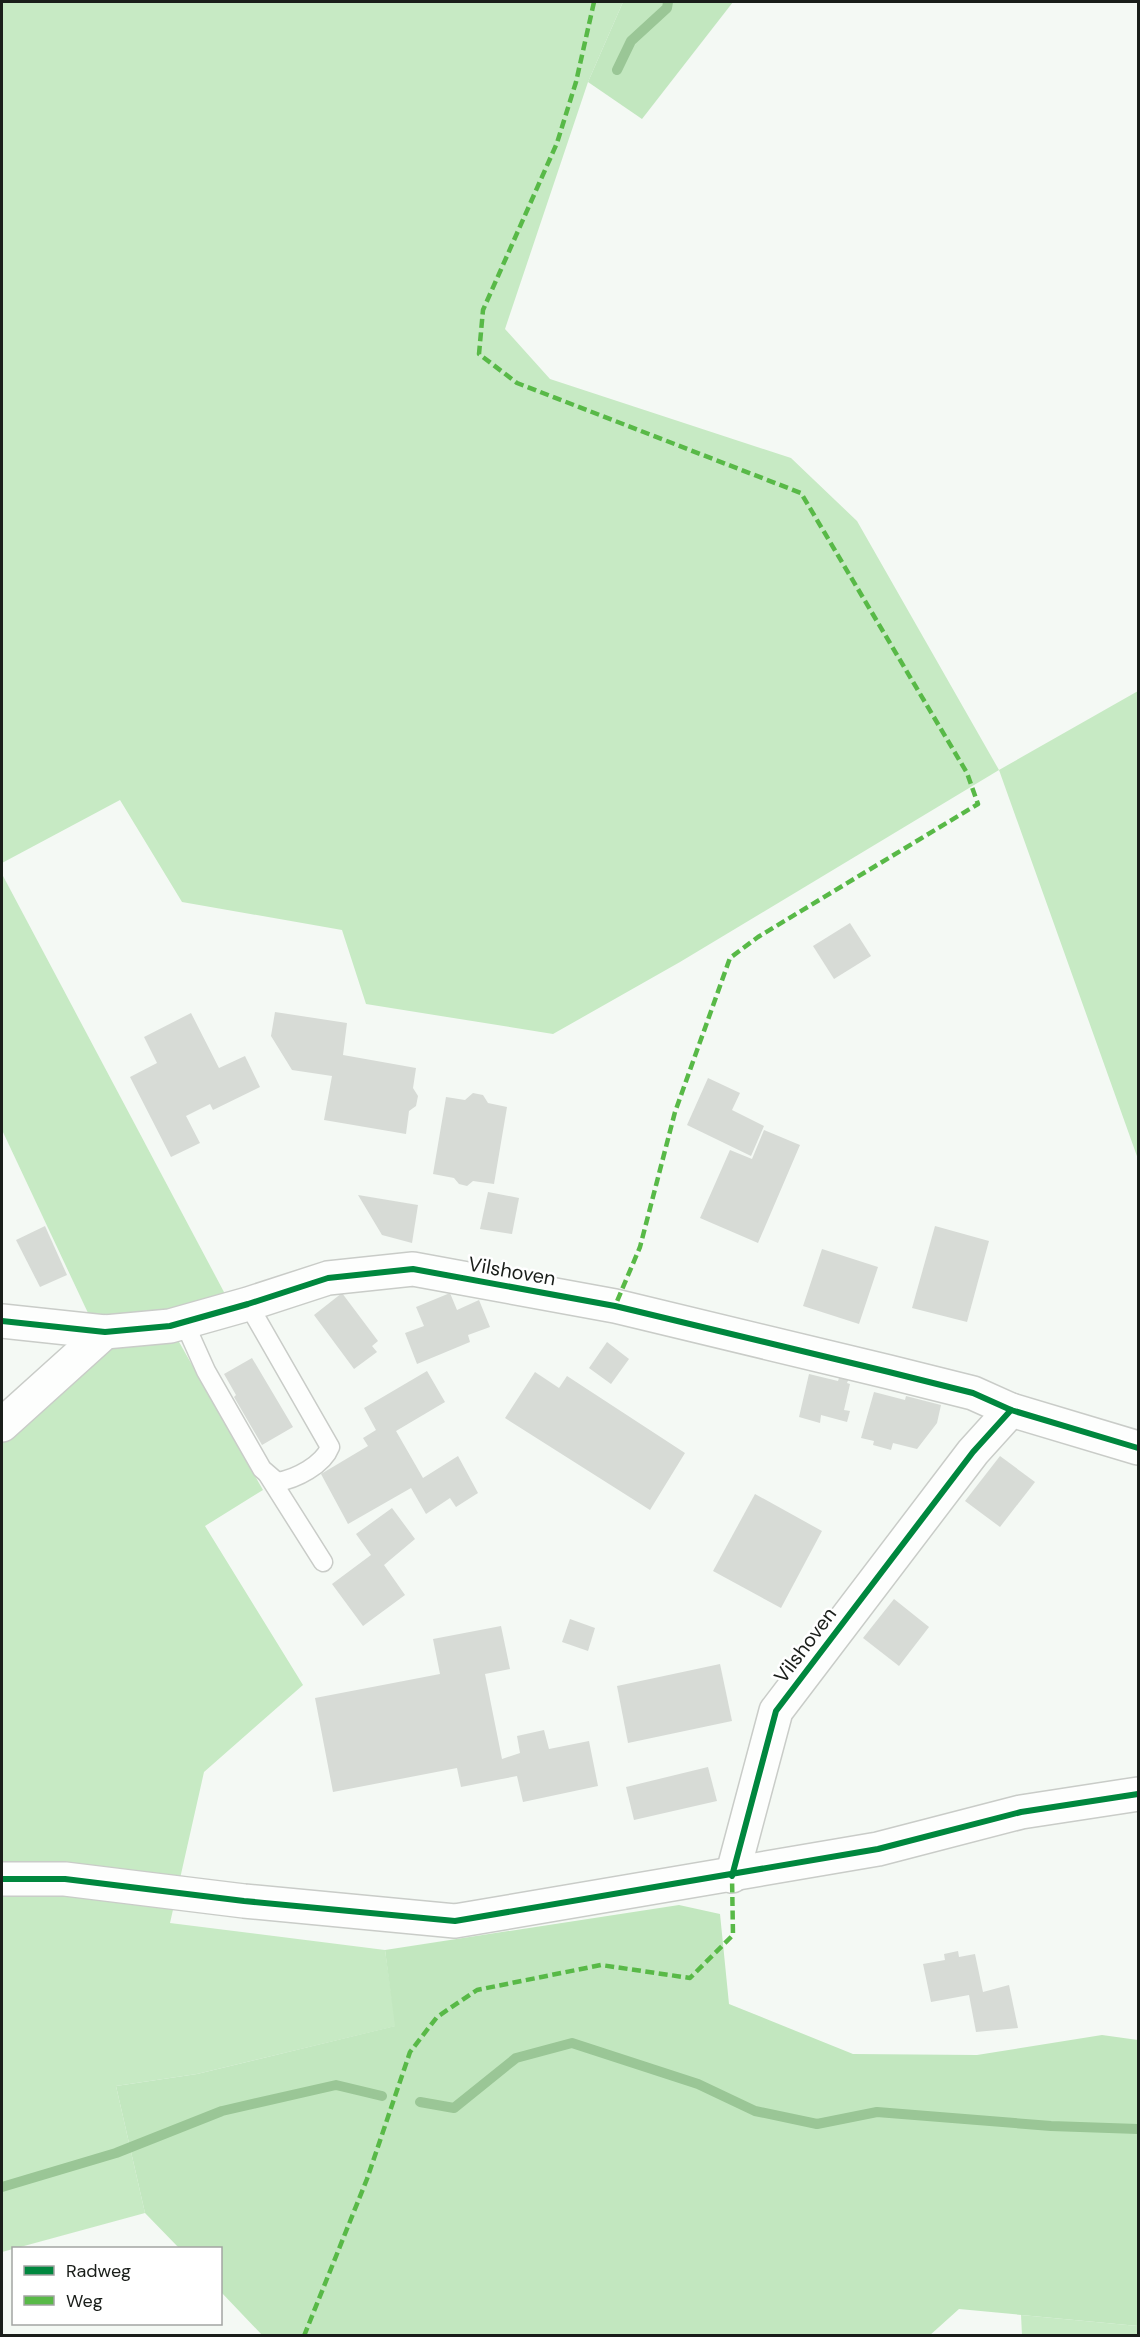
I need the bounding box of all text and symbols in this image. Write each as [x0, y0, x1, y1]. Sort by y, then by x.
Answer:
street label: Vilshoven [466, 1251, 558, 1291]
street label: Vilshoven [768, 1602, 842, 1688]
legend [12, 2247, 222, 2325]
text: Radweg [66, 2259, 131, 2283]
text: Weg [66, 2289, 103, 2313]

